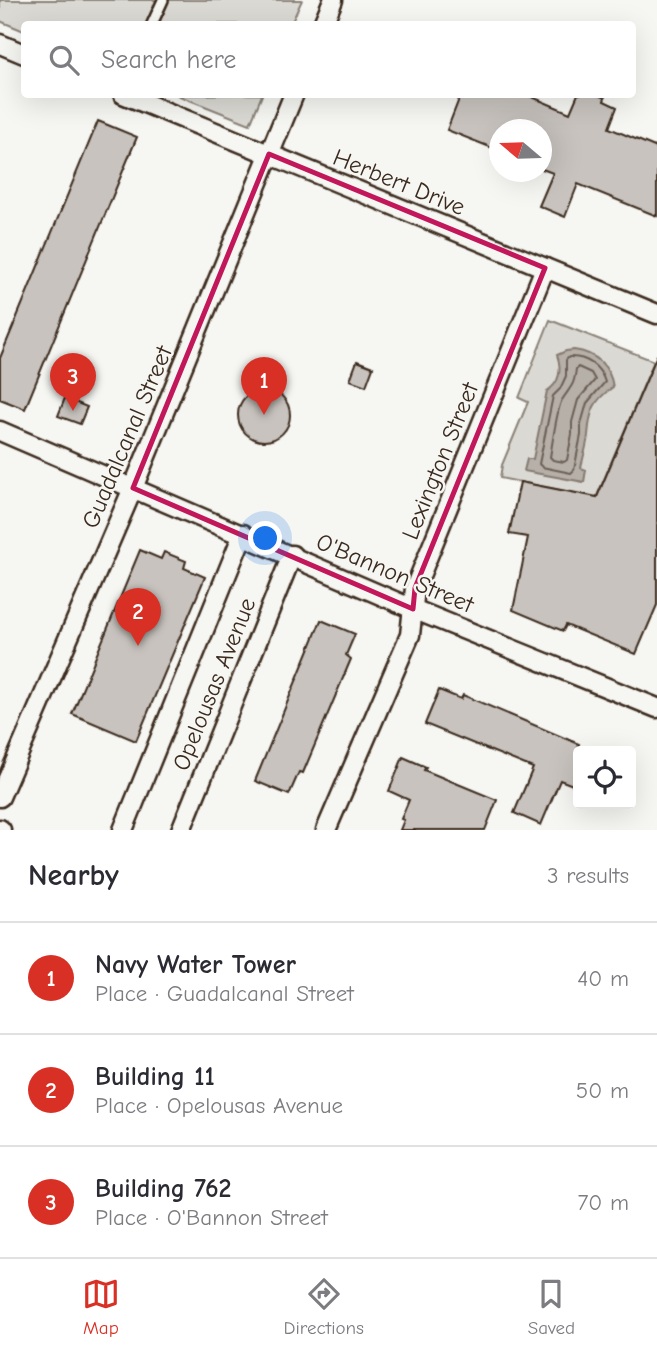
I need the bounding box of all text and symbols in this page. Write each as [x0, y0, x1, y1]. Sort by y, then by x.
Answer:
search box [21, 21, 636, 98]
icon: search [45, 41, 83, 79]
text: Search here [101, 45, 236, 75]
north arrow [489, 119, 552, 182]
street label: Herbert Drive [329, 143, 469, 221]
street label: Guadalcanal Street [76, 341, 178, 532]
pin: 3 [50, 353, 96, 411]
pin: 1 [241, 357, 287, 415]
street label: Lexington Street [396, 377, 485, 544]
your location [248, 521, 282, 555]
street label: O'Bannon Street [312, 527, 479, 619]
pin: 2 [115, 588, 161, 646]
street label: Opelousas Avenue [167, 594, 261, 774]
map controls [573, 746, 636, 809]
button: locate [573, 746, 636, 809]
text: Nearby [28, 858, 119, 893]
text: 3 results [547, 862, 629, 889]
text: Navy Water Tower [95, 950, 296, 980]
text: 1 [46, 965, 56, 992]
text: 40 m [577, 965, 629, 992]
text: Place · Guadalcanal Street [95, 980, 354, 1007]
text: Building 11 [95, 1062, 215, 1092]
text: 2 [45, 1077, 57, 1104]
text: 50 m [576, 1077, 629, 1104]
text: Place · Opelousas Avenue [95, 1092, 343, 1119]
text: Building 762 [95, 1174, 231, 1204]
text: 3 [45, 1189, 57, 1216]
text: 70 m [577, 1189, 629, 1216]
text: Place · O'Bannon Street [95, 1204, 328, 1231]
tab: Map [82, 1275, 120, 1339]
tab: Directions [284, 1275, 364, 1339]
tab: Saved [528, 1275, 575, 1339]

